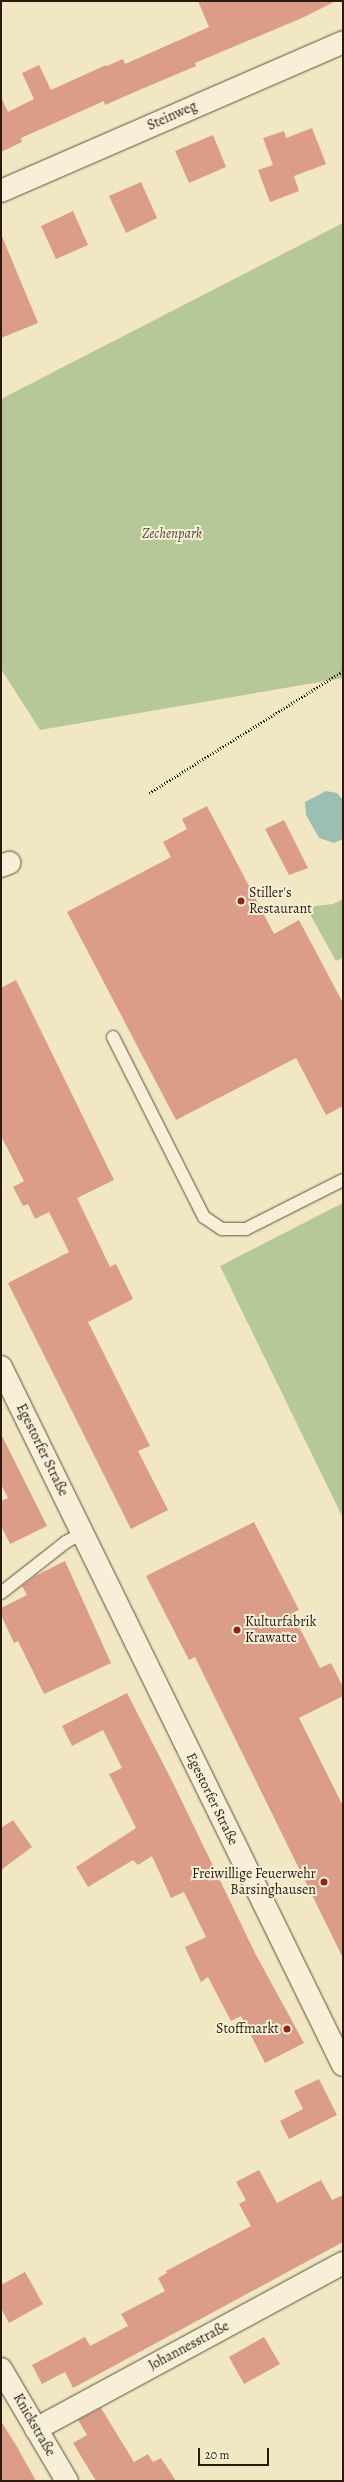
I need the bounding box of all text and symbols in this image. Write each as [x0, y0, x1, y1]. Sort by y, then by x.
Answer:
street label: Steinweg [145, 98, 199, 134]
park label: Zechenpark [142, 526, 202, 542]
place label: Stiller's Restaurant [249, 885, 312, 918]
marker: Stiller's Restaurant [236, 896, 246, 906]
street label: Egestorfer Straße [12, 1401, 72, 1499]
place label: Kulturfabrik Krawatte [245, 1614, 316, 1646]
marker: Kulturfabrik Krawatte [232, 1625, 242, 1635]
street label: Egestorfer Straße [182, 1750, 242, 1848]
place label: Freiwillige Feuerwehr Barsinghausen [192, 1866, 316, 1898]
marker: Freiwillige Feuerwehr Barsinghausen [319, 1877, 329, 1887]
place label: Stoffmarkt [216, 2021, 279, 2037]
marker: Stoffmarkt [282, 2024, 292, 2034]
street label: Johannesstraße [146, 2318, 232, 2374]
street label: Knickstraße [9, 2391, 59, 2459]
scale bar [200, 2440, 271, 2466]
text: 20 m [205, 2447, 229, 2463]

